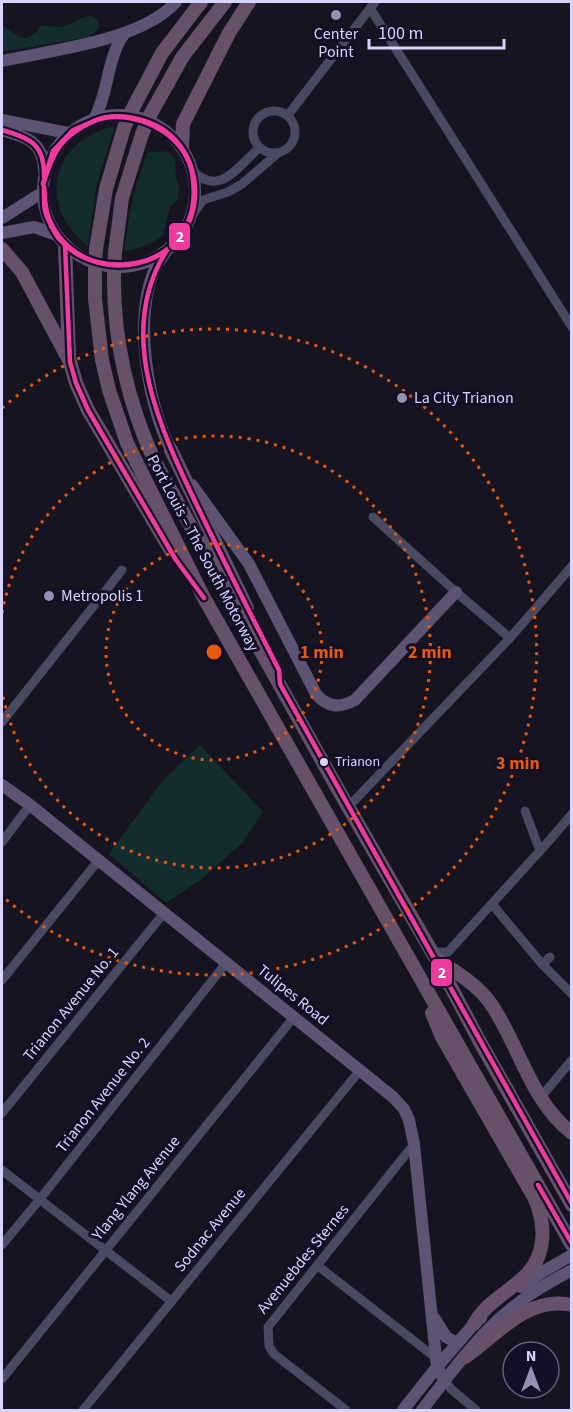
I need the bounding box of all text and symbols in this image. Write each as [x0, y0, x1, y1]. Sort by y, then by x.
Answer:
marker: Center Point [329, 8, 343, 22]
scale bar [369, 12, 504, 50]
text: 100 m [378, 21, 423, 46]
place label: Center Point [314, 23, 359, 63]
line badge: 2 [168, 222, 191, 251]
text: 2 [176, 226, 184, 248]
place label: La City Trianon [414, 387, 514, 409]
marker: La City Trianon [395, 391, 409, 405]
street label: Port Louis – The South Motorway [142, 451, 264, 656]
place label: Metropolis 1 [61, 585, 143, 607]
marker: Metropolis 1 [42, 589, 56, 603]
text: 1 min [300, 640, 344, 665]
text: 2 min [408, 640, 452, 665]
centre of rings [204, 642, 224, 662]
text: 3 min [496, 751, 540, 776]
place label: Trianon [335, 752, 380, 772]
marker: Trianon [318, 756, 330, 768]
street label: Trianon Avenue No. 1 [18, 942, 124, 1066]
line badge: 2 [430, 958, 453, 987]
street label: Tulipes Road [253, 960, 333, 1030]
text: 2 [438, 962, 446, 984]
street label: Trianon Avenue No. 2 [51, 1033, 155, 1157]
street label: Ylang Ylang Avenue [86, 1131, 185, 1246]
street label: Sodnac Avenue [169, 1183, 251, 1277]
street label: Avenuebdes Sternes [252, 1199, 354, 1318]
north arrow [501, 1340, 561, 1400]
text: N [526, 1345, 536, 1367]

